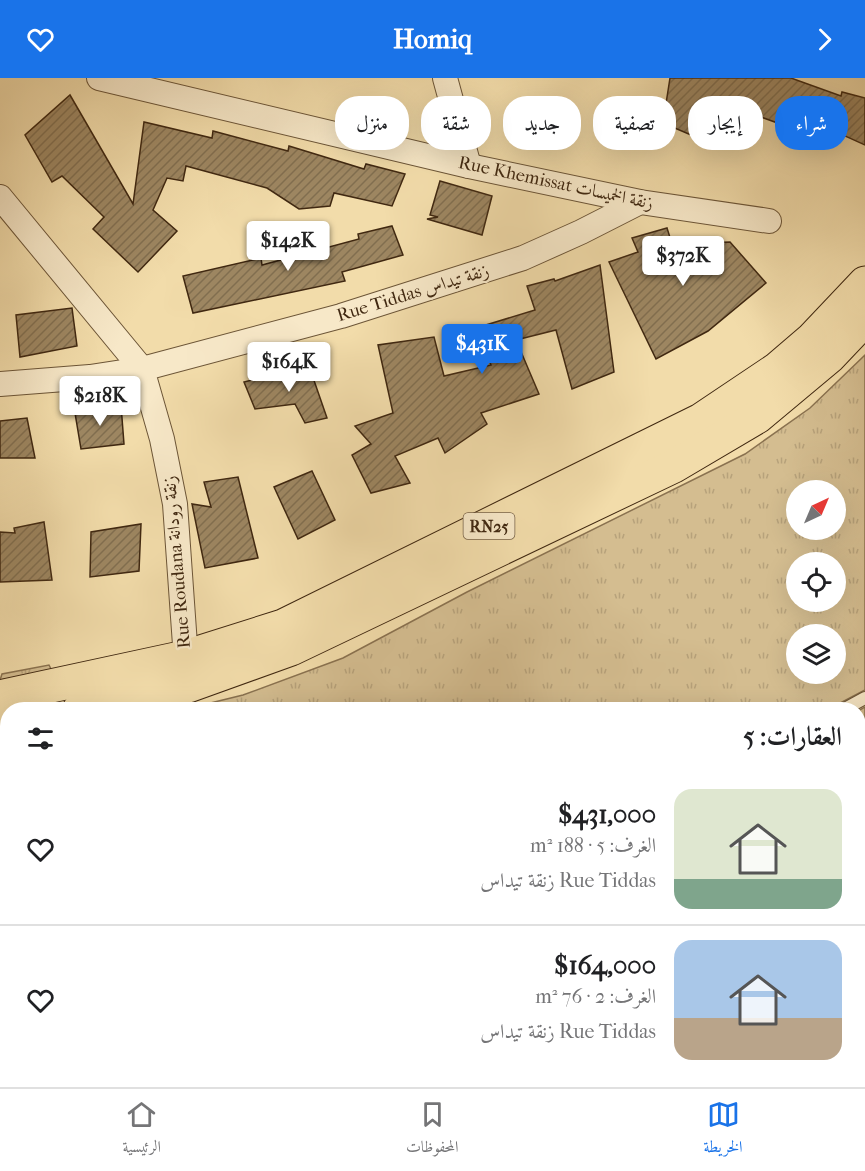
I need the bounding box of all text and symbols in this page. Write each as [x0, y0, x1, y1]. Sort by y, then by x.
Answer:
icon: heart [24, 23, 57, 56]
text: Homiq [393, 23, 472, 55]
icon: forward [808, 23, 841, 56]
chip: منزل [335, 96, 409, 150]
chip: شقة [421, 96, 491, 150]
chip: جديد [503, 96, 581, 150]
chip: تصفية [593, 96, 676, 150]
chip: إيجار [688, 96, 763, 150]
chip: شراء [775, 96, 848, 150]
street label: Rue Khemissat زنقة الخميسات [457, 152, 655, 214]
pin: $142K [246, 221, 330, 272]
text: $142K [261, 229, 315, 252]
pin: $372K [641, 236, 725, 287]
text: $372K [656, 244, 710, 267]
street label: Rue Tiddas زنقة تيداس [334, 260, 492, 326]
pin: $431K [440, 324, 524, 375]
text: $431K [456, 332, 508, 355]
pin: $164K [247, 342, 331, 393]
text: $164K [261, 350, 317, 373]
pin: $218K [58, 376, 142, 427]
text: $218K [73, 384, 127, 407]
street label: Rue Roudana زنقة رودانة [159, 475, 195, 649]
north arrow [786, 480, 846, 540]
map controls [786, 480, 846, 684]
road number: RN25 [464, 513, 514, 539]
button: locate [786, 552, 846, 612]
button: layers [786, 624, 846, 684]
text: العقارات: 5 [743, 721, 842, 752]
icon: filters [24, 722, 57, 755]
text: $431,000 [558, 799, 656, 830]
icon: home [722, 813, 794, 885]
icon: heart [24, 833, 57, 866]
text: الغرف: 5 · 188 m² [530, 834, 656, 857]
text: Rue Tiddas زنقة تيداس [480, 869, 656, 892]
text: $164,000 [554, 950, 656, 981]
icon: home [722, 964, 794, 1036]
icon: heart [24, 984, 57, 1017]
text: الغرف: 2 · 76 m² [535, 985, 656, 1008]
text: Rue Tiddas زنقة تيداس [480, 1020, 656, 1043]
tab: الرئيسية [122, 1098, 161, 1162]
tab: المحفوظات [406, 1098, 459, 1162]
tab: الخريطة [704, 1098, 743, 1162]

